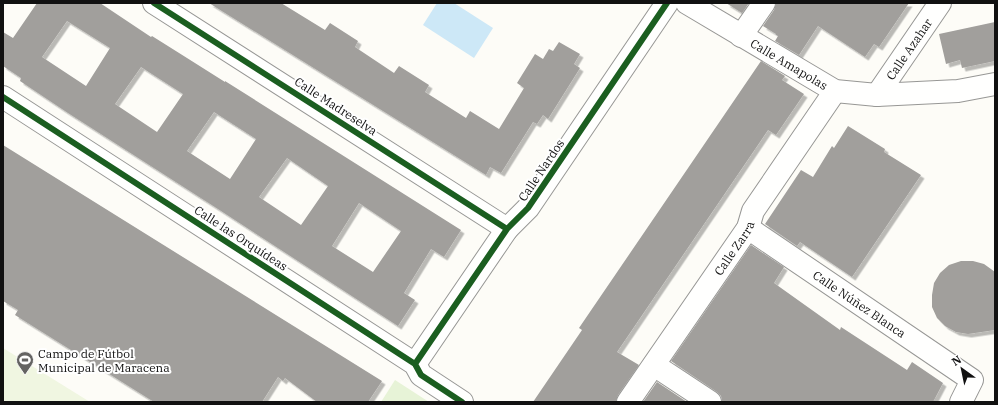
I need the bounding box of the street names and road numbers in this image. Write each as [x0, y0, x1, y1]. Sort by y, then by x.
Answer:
street label: Calle Azahar [882, 15, 935, 82]
street label: Calle Amapolas [748, 35, 831, 93]
street label: Calle Madreselva [292, 74, 380, 139]
street label: Calle Nardos [515, 136, 567, 204]
street label: Calle las Orquídeas [192, 202, 290, 274]
street label: Calle Zarra [710, 219, 757, 278]
street label: Calle Núñez Blanca [810, 267, 909, 341]

